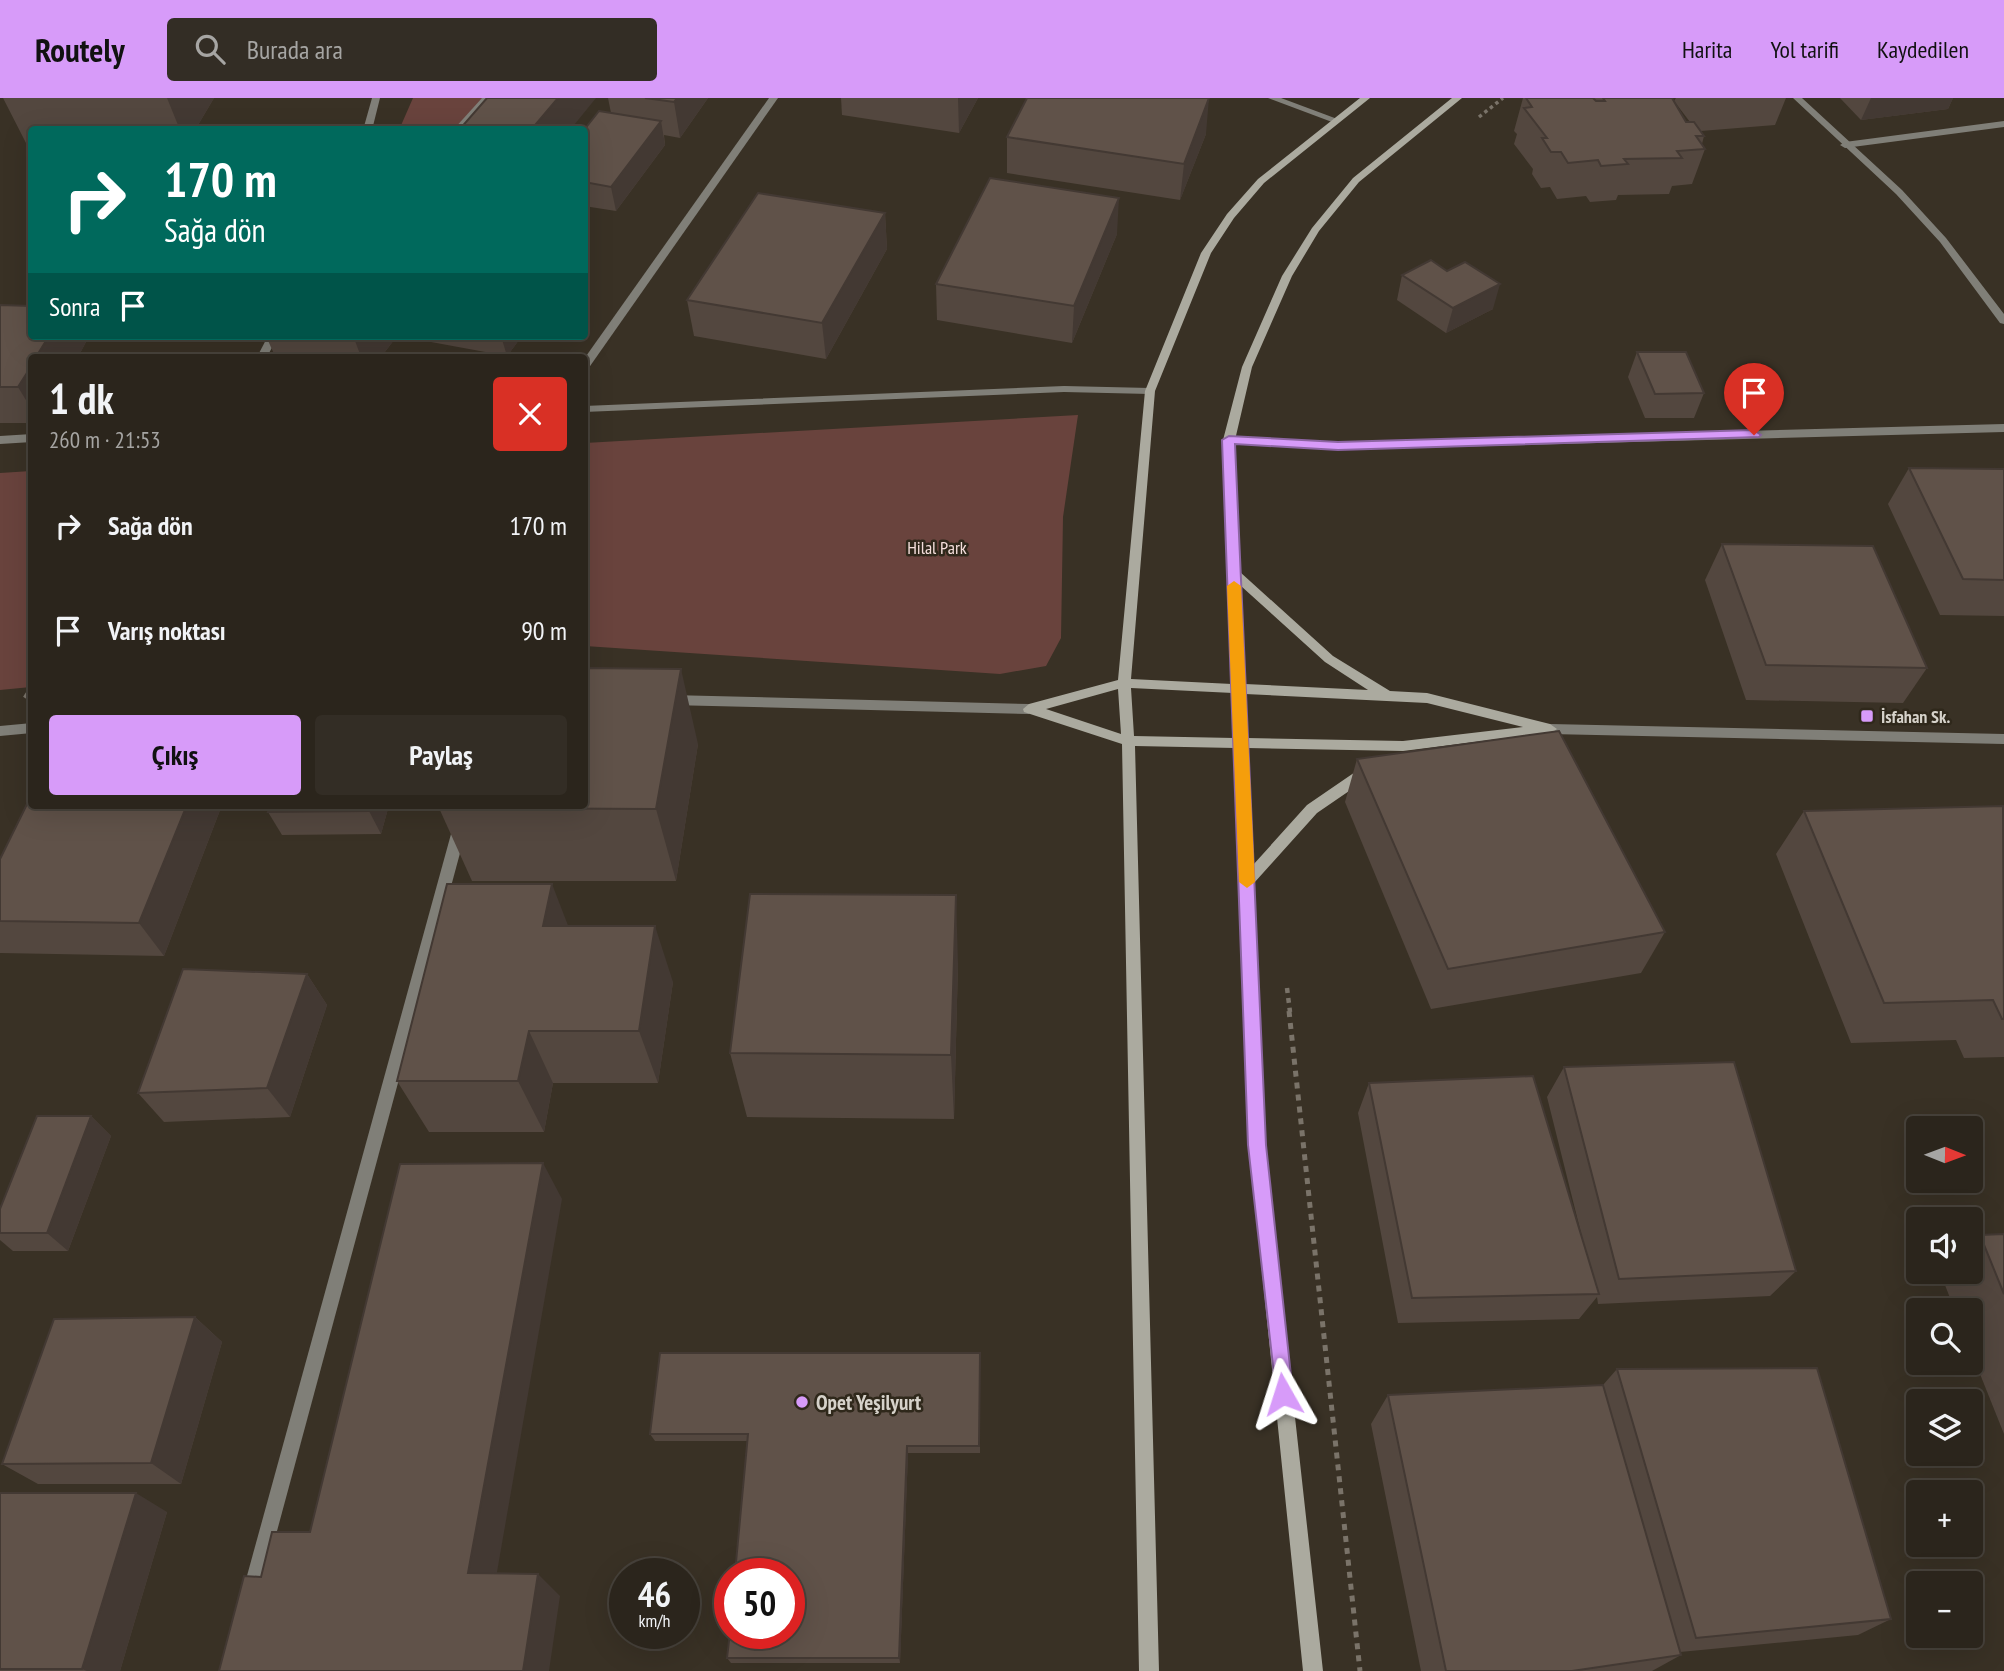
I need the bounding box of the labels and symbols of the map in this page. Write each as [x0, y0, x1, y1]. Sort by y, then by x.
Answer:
pin [1724, 363, 1784, 435]
park label: Hilal Park [907, 536, 967, 559]
place label: İsfahan Sk. [1881, 705, 1950, 728]
marker: İsfahan Sk. [1859, 708, 1875, 724]
north arrow [1906, 1116, 1983, 1194]
position arrow [1246, 1357, 1320, 1431]
place label: Opet Yeşilyurt [816, 1389, 921, 1416]
marker: Opet Yeşilyurt [794, 1394, 810, 1410]
speed limit sign: 50 [714, 1558, 805, 1649]

